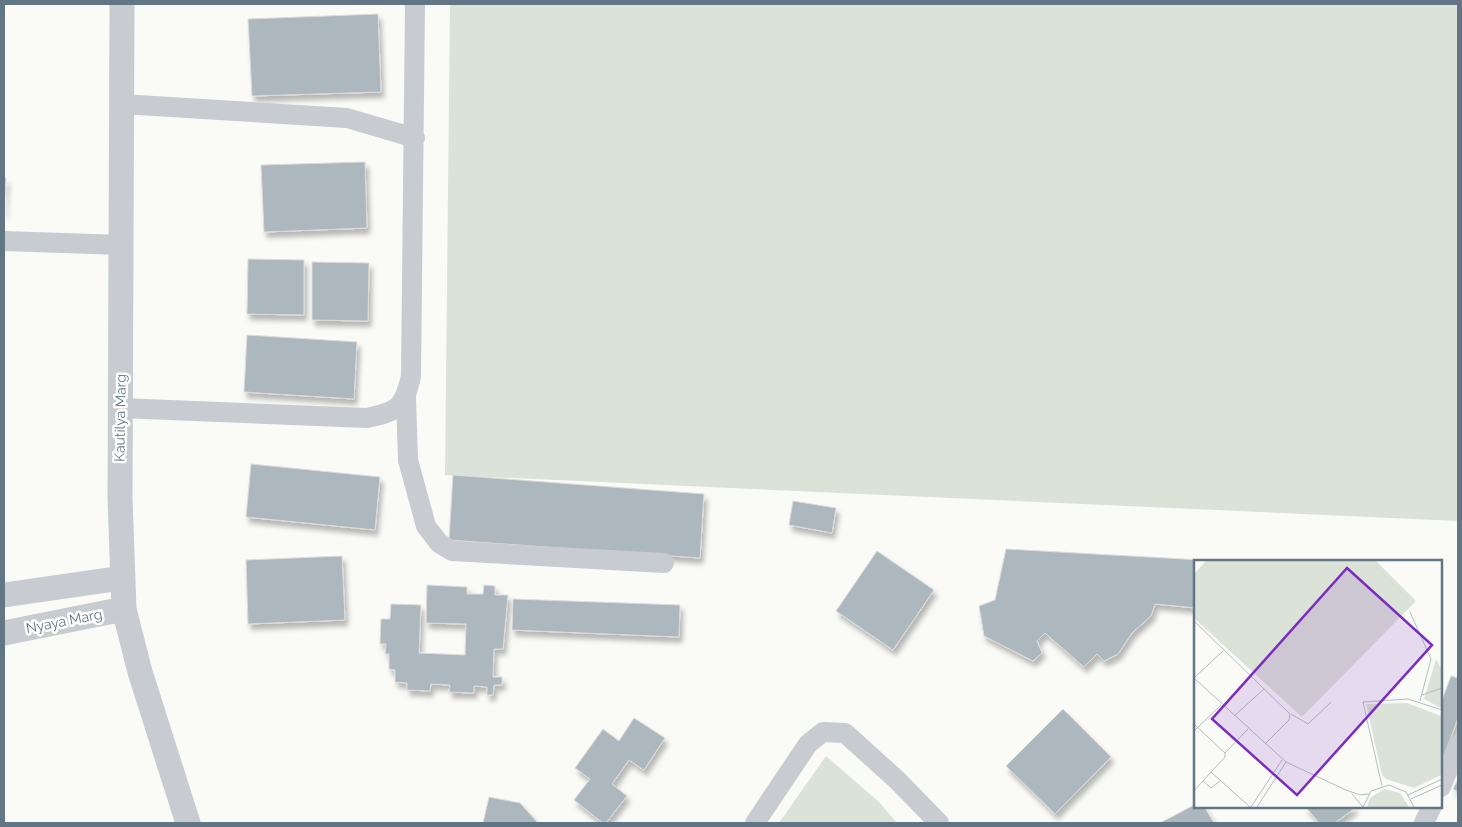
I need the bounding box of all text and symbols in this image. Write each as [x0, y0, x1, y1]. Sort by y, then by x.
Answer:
street label: Kautilya Marg [111, 374, 129, 462]
inset map [1194, 560, 1442, 807]
street label: Nyaya Marg [24, 606, 104, 636]

